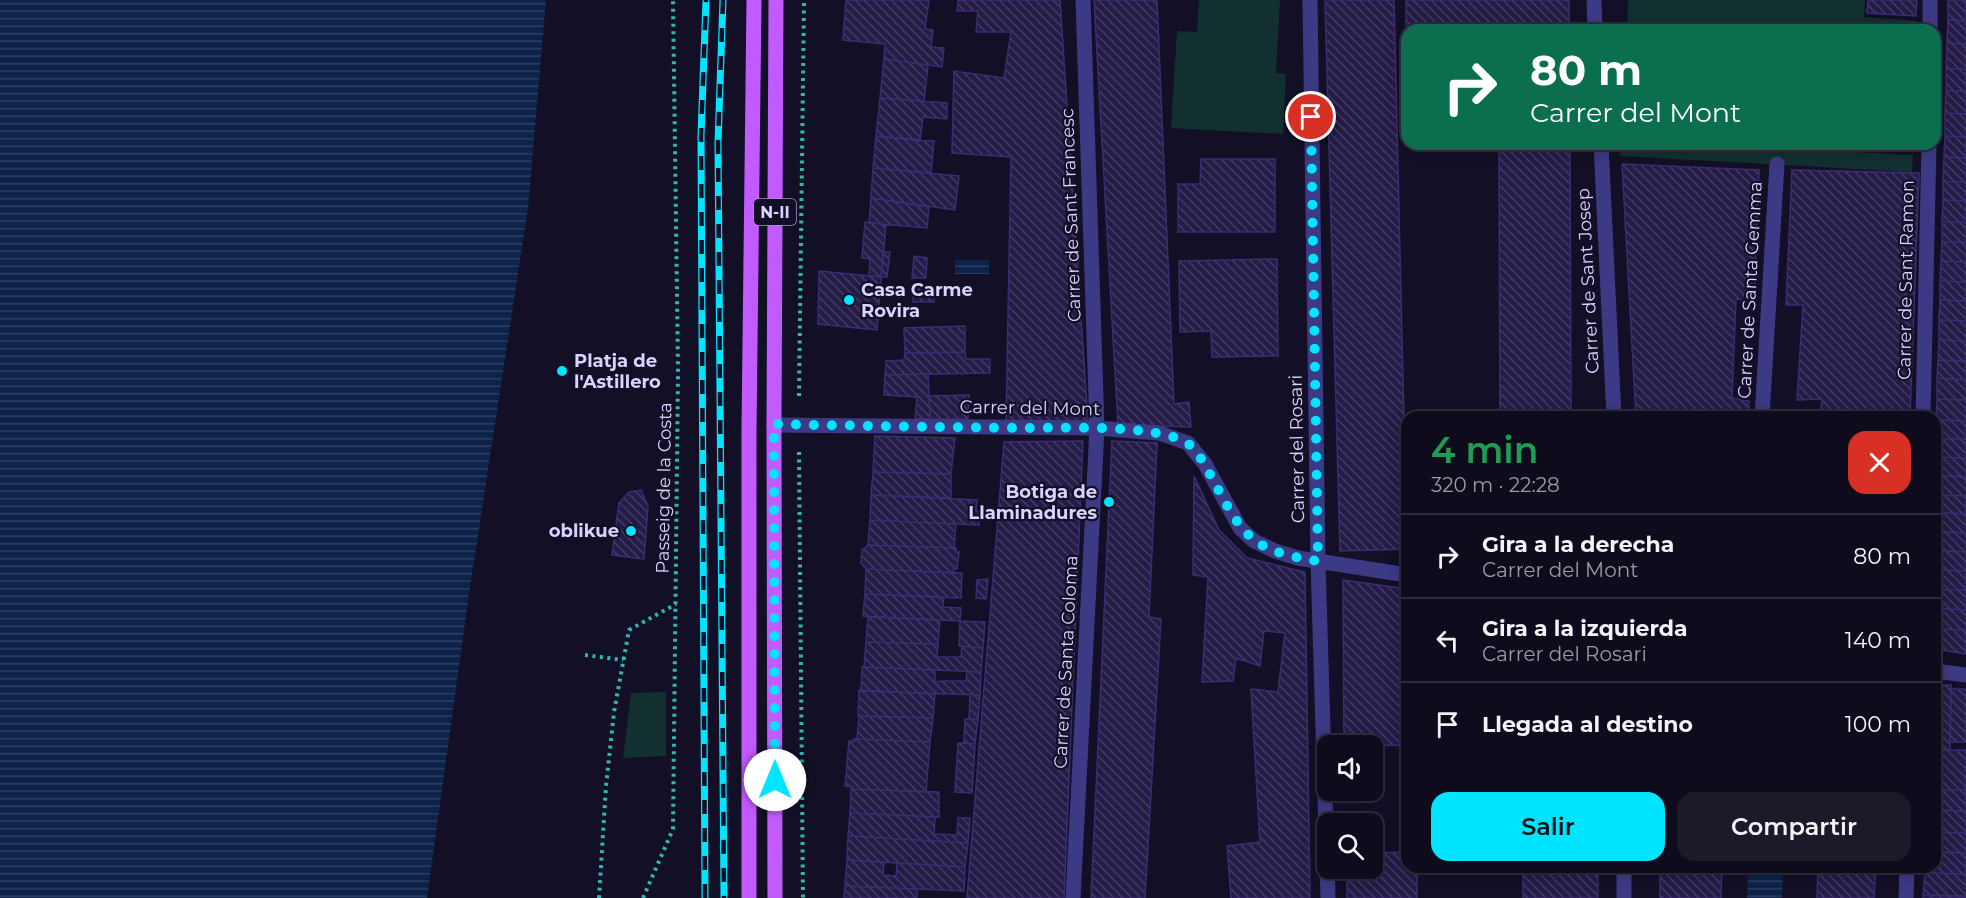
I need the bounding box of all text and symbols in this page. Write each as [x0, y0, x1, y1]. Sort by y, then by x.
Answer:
text: 80 m [1530, 44, 1642, 96]
icon: right [1431, 48, 1509, 126]
pin [1285, 91, 1336, 142]
text: Carrer del Mont [1530, 96, 1741, 129]
icon: arrive [1294, 100, 1327, 133]
street label: Carrer de Sant Francesc [1056, 108, 1086, 322]
street label: Carrer de Sant Ramon [1893, 180, 1919, 380]
street label: Carrer de Santa Gemma [1733, 181, 1767, 399]
street label: Carrer de Sant Josep [1572, 188, 1604, 374]
road number: N-II [754, 199, 796, 225]
place label: Casa Carme Rovira [861, 279, 973, 322]
marker: Casa Carme Rovira [842, 293, 856, 307]
place label: Platja de l'Astillero [574, 350, 661, 393]
marker: Platja de l'Astillero [555, 364, 569, 378]
street label: Carrer del Rosari [1285, 375, 1309, 523]
street label: Carrer del Mont [959, 396, 1101, 420]
street label: Passeig de la Costa [652, 402, 676, 574]
text: 4 min [1431, 428, 1538, 472]
button: close [1848, 431, 1911, 494]
text: 320 m · 22:28 [1431, 473, 1560, 497]
place label: Botiga de Llaminadures [968, 481, 1097, 524]
marker: Botiga de Llaminadures [1102, 495, 1116, 509]
place label: oblikue [549, 520, 619, 542]
marker: oblikue [624, 524, 638, 538]
text: Gira a la derecha [1482, 531, 1674, 558]
icon: right [1431, 540, 1464, 573]
text: 80 m [1853, 543, 1911, 570]
street label: Carrer de Santa Coloma [1049, 555, 1083, 769]
text: Carrer del Mont [1482, 558, 1638, 582]
text: Gira a la izquierda [1482, 615, 1688, 642]
icon: left [1431, 624, 1464, 657]
text: 140 m [1845, 627, 1911, 654]
text: Carrer del Rosari [1482, 642, 1647, 666]
icon: arrive [1431, 708, 1464, 741]
text: Llegada al destino [1482, 711, 1693, 738]
text: 100 m [1845, 711, 1911, 738]
map controls [1317, 735, 1383, 879]
button: sound [1317, 735, 1383, 801]
position arrow [743, 748, 807, 812]
button: Salir [1431, 792, 1665, 861]
button: Compartir [1677, 792, 1911, 861]
button: search [1317, 813, 1383, 879]

